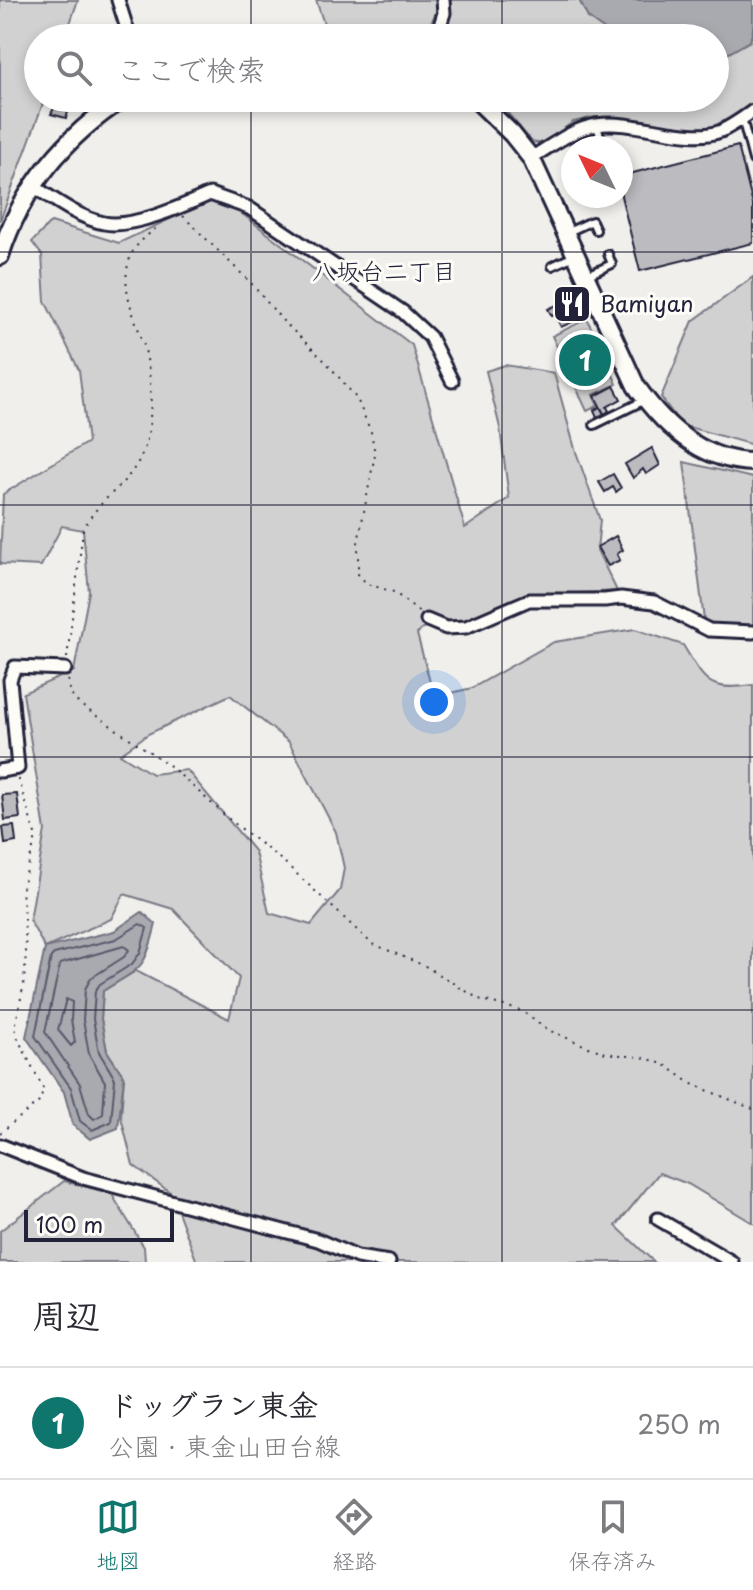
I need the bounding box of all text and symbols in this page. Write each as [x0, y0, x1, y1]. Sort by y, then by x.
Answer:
search box [24, 24, 729, 112]
icon: search [52, 46, 96, 90]
text: ここで検索 [116, 46, 266, 91]
north arrow [561, 136, 633, 208]
district label: 八坂台二丁目 [312, 252, 456, 288]
restaurant icon: Bamiyan [551, 283, 593, 325]
place label: Bamiyan [600, 286, 694, 319]
pin: 1 [559, 330, 611, 390]
your location [414, 682, 454, 722]
scale bar [24, 1206, 174, 1242]
text: 100 m [36, 1207, 103, 1240]
text: 周辺 [32, 1288, 100, 1340]
text: ドッグラン東金 [108, 1381, 318, 1426]
text: 1 [52, 1404, 64, 1443]
text: 250 m [637, 1404, 721, 1443]
text: 公園 · 東金山田台線 [108, 1426, 340, 1465]
tab: 地図 [96, 1495, 140, 1576]
tab: 経路 [332, 1495, 377, 1576]
tab: 保存済み [569, 1495, 657, 1576]

